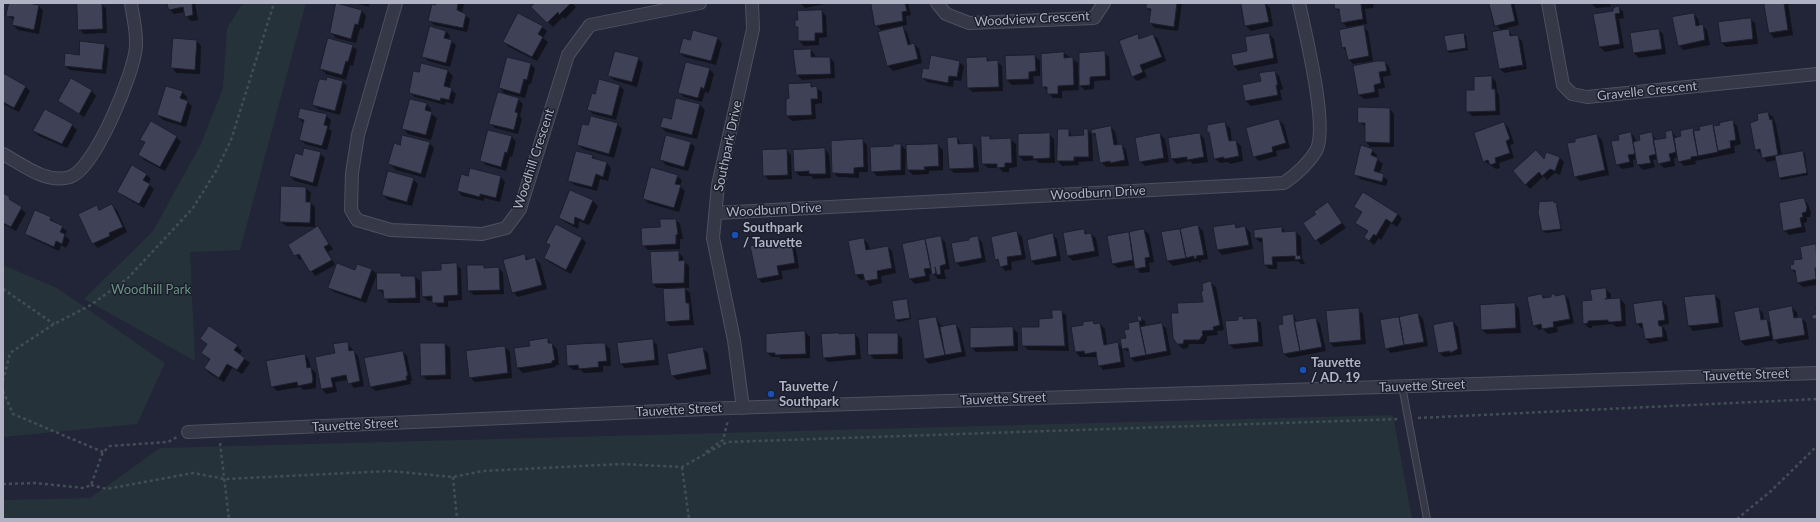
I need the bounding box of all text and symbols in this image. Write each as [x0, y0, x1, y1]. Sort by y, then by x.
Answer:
street label: Woodview Crescent [974, 8, 1090, 30]
street label: Gravelle Crescent [1596, 78, 1698, 104]
street label: Southpark Drive [711, 99, 745, 193]
street label: Woodhill Crescent [510, 107, 558, 211]
street label: Woodburn Drive [1050, 183, 1146, 203]
street label: Woodburn Drive [726, 200, 822, 220]
place label: Southpark / Tauvette [743, 220, 803, 251]
marker: Southpark / Tauvette [730, 230, 740, 240]
park label: Woodhill Park [111, 282, 191, 298]
place label: Tauvette / AD. 19 [1311, 355, 1361, 386]
marker: Tauvette / AD. 19 [1298, 365, 1308, 375]
street label: Tauvette Street [1702, 366, 1790, 384]
street label: Tauvette Street [1378, 377, 1466, 395]
place label: Tauvette / Southpark [779, 379, 839, 410]
marker: Tauvette / Southpark [766, 389, 776, 399]
street label: Tauvette Street [959, 390, 1047, 408]
street label: Tauvette Street [635, 400, 723, 420]
street label: Tauvette Street [311, 415, 399, 435]

